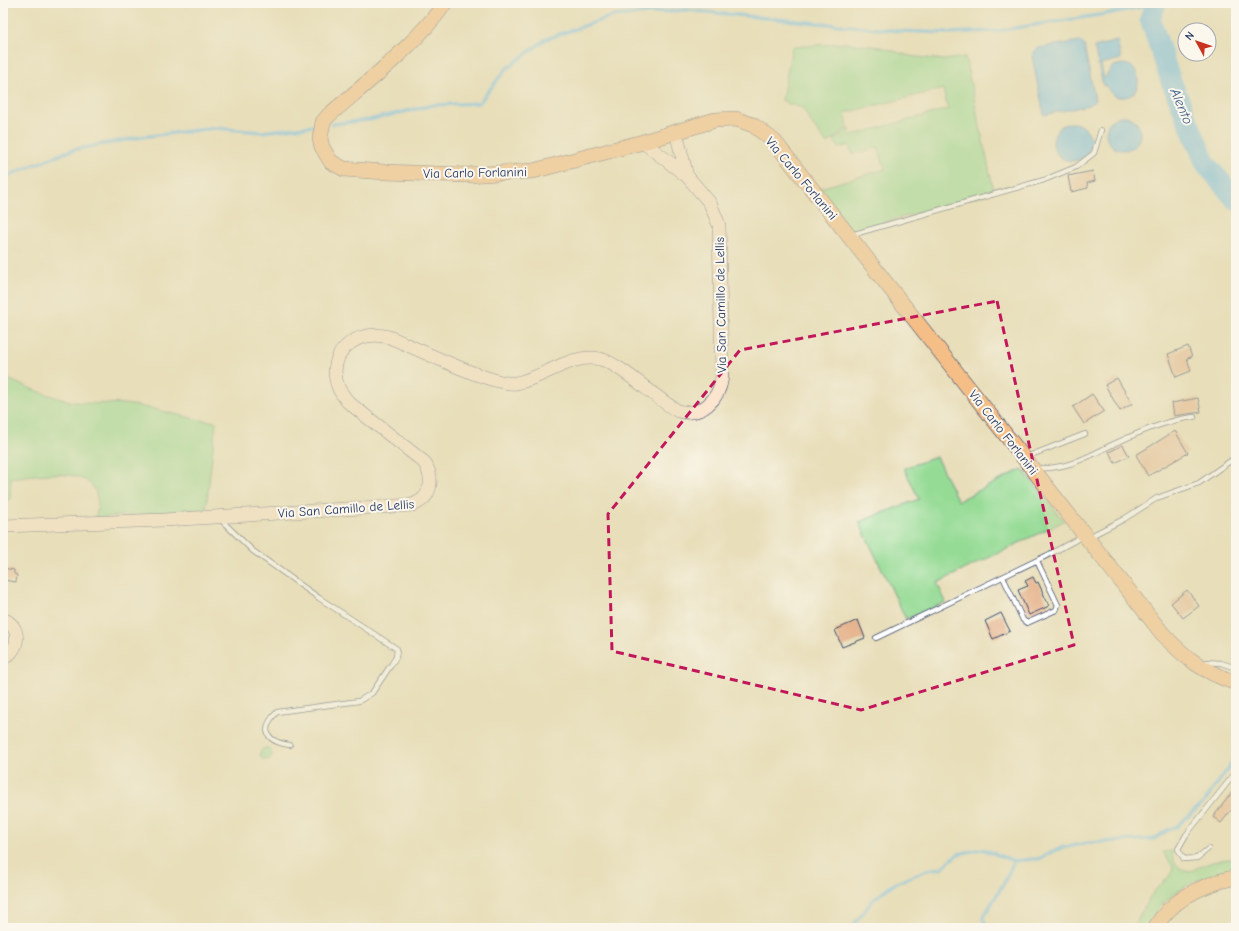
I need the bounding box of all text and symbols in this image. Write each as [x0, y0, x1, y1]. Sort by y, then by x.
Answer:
north arrow [1177, 22, 1217, 62]
text: N [1182, 29, 1197, 43]
water label: Alento [1166, 85, 1197, 127]
street label: Via Carlo Forlanini [763, 134, 841, 223]
street label: Via Carlo Forlanini [423, 164, 527, 181]
street label: Via San Camillo de Lellis [712, 237, 729, 373]
street label: Via Carlo Forlanini [966, 387, 1041, 478]
street label: Via San Camillo de Lellis [278, 496, 415, 521]

